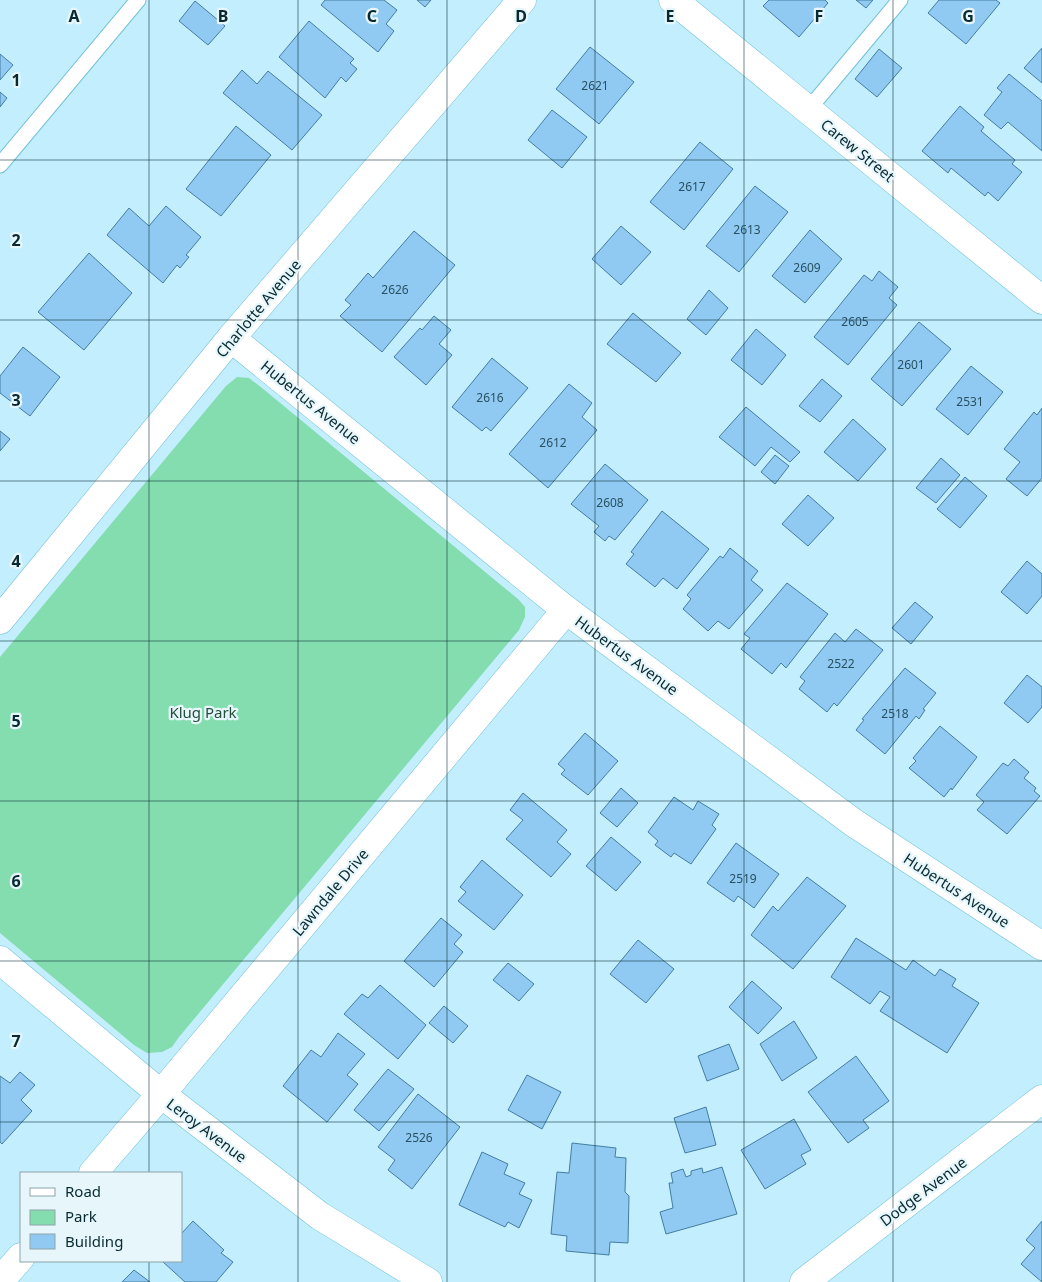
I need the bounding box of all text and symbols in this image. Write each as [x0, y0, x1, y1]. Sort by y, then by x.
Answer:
text: A [68, 5, 80, 27]
text: B [218, 5, 228, 27]
text: C [367, 5, 377, 27]
text: D [515, 5, 527, 27]
text: E [666, 5, 675, 27]
text: F [815, 5, 823, 27]
text: G [962, 5, 974, 27]
text: 1 [11, 69, 21, 91]
house number: 2621 [581, 77, 609, 94]
street label: Carew Street [817, 114, 900, 186]
house number: 2617 [678, 178, 706, 195]
house number: 2613 [733, 221, 761, 238]
text: 2 [11, 229, 21, 251]
street label: Charlotte Avenue [211, 255, 305, 361]
house number: 2609 [793, 259, 821, 276]
house number: 2626 [381, 281, 409, 298]
house number: 2605 [841, 313, 869, 330]
street label: Hubertus Avenue [257, 356, 365, 448]
house number: 2601 [897, 356, 925, 373]
text: 3 [11, 389, 21, 411]
house number: 2616 [476, 389, 504, 406]
house number: 2531 [956, 393, 984, 410]
house number: 2612 [539, 434, 567, 451]
house number: 2608 [596, 494, 624, 511]
text: 4 [11, 550, 21, 572]
street label: Hubertus Avenue [571, 611, 683, 699]
house number: 2522 [827, 655, 855, 672]
park label: Klug Park [169, 702, 237, 722]
house number: 2518 [881, 705, 909, 722]
text: 5 [11, 710, 21, 732]
street label: Lawndale Drive [288, 844, 372, 940]
street label: Hubertus Avenue [900, 848, 1014, 932]
text: 6 [11, 870, 21, 892]
house number: 2519 [729, 870, 757, 887]
text: 7 [11, 1030, 21, 1052]
street label: Leroy Avenue [163, 1093, 251, 1167]
house number: 2526 [405, 1129, 433, 1146]
street label: Dodge Avenue [876, 1152, 970, 1230]
legend [20, 1172, 182, 1262]
text: Road [65, 1181, 101, 1201]
text: Park [65, 1206, 97, 1226]
text: Building [65, 1231, 123, 1251]

